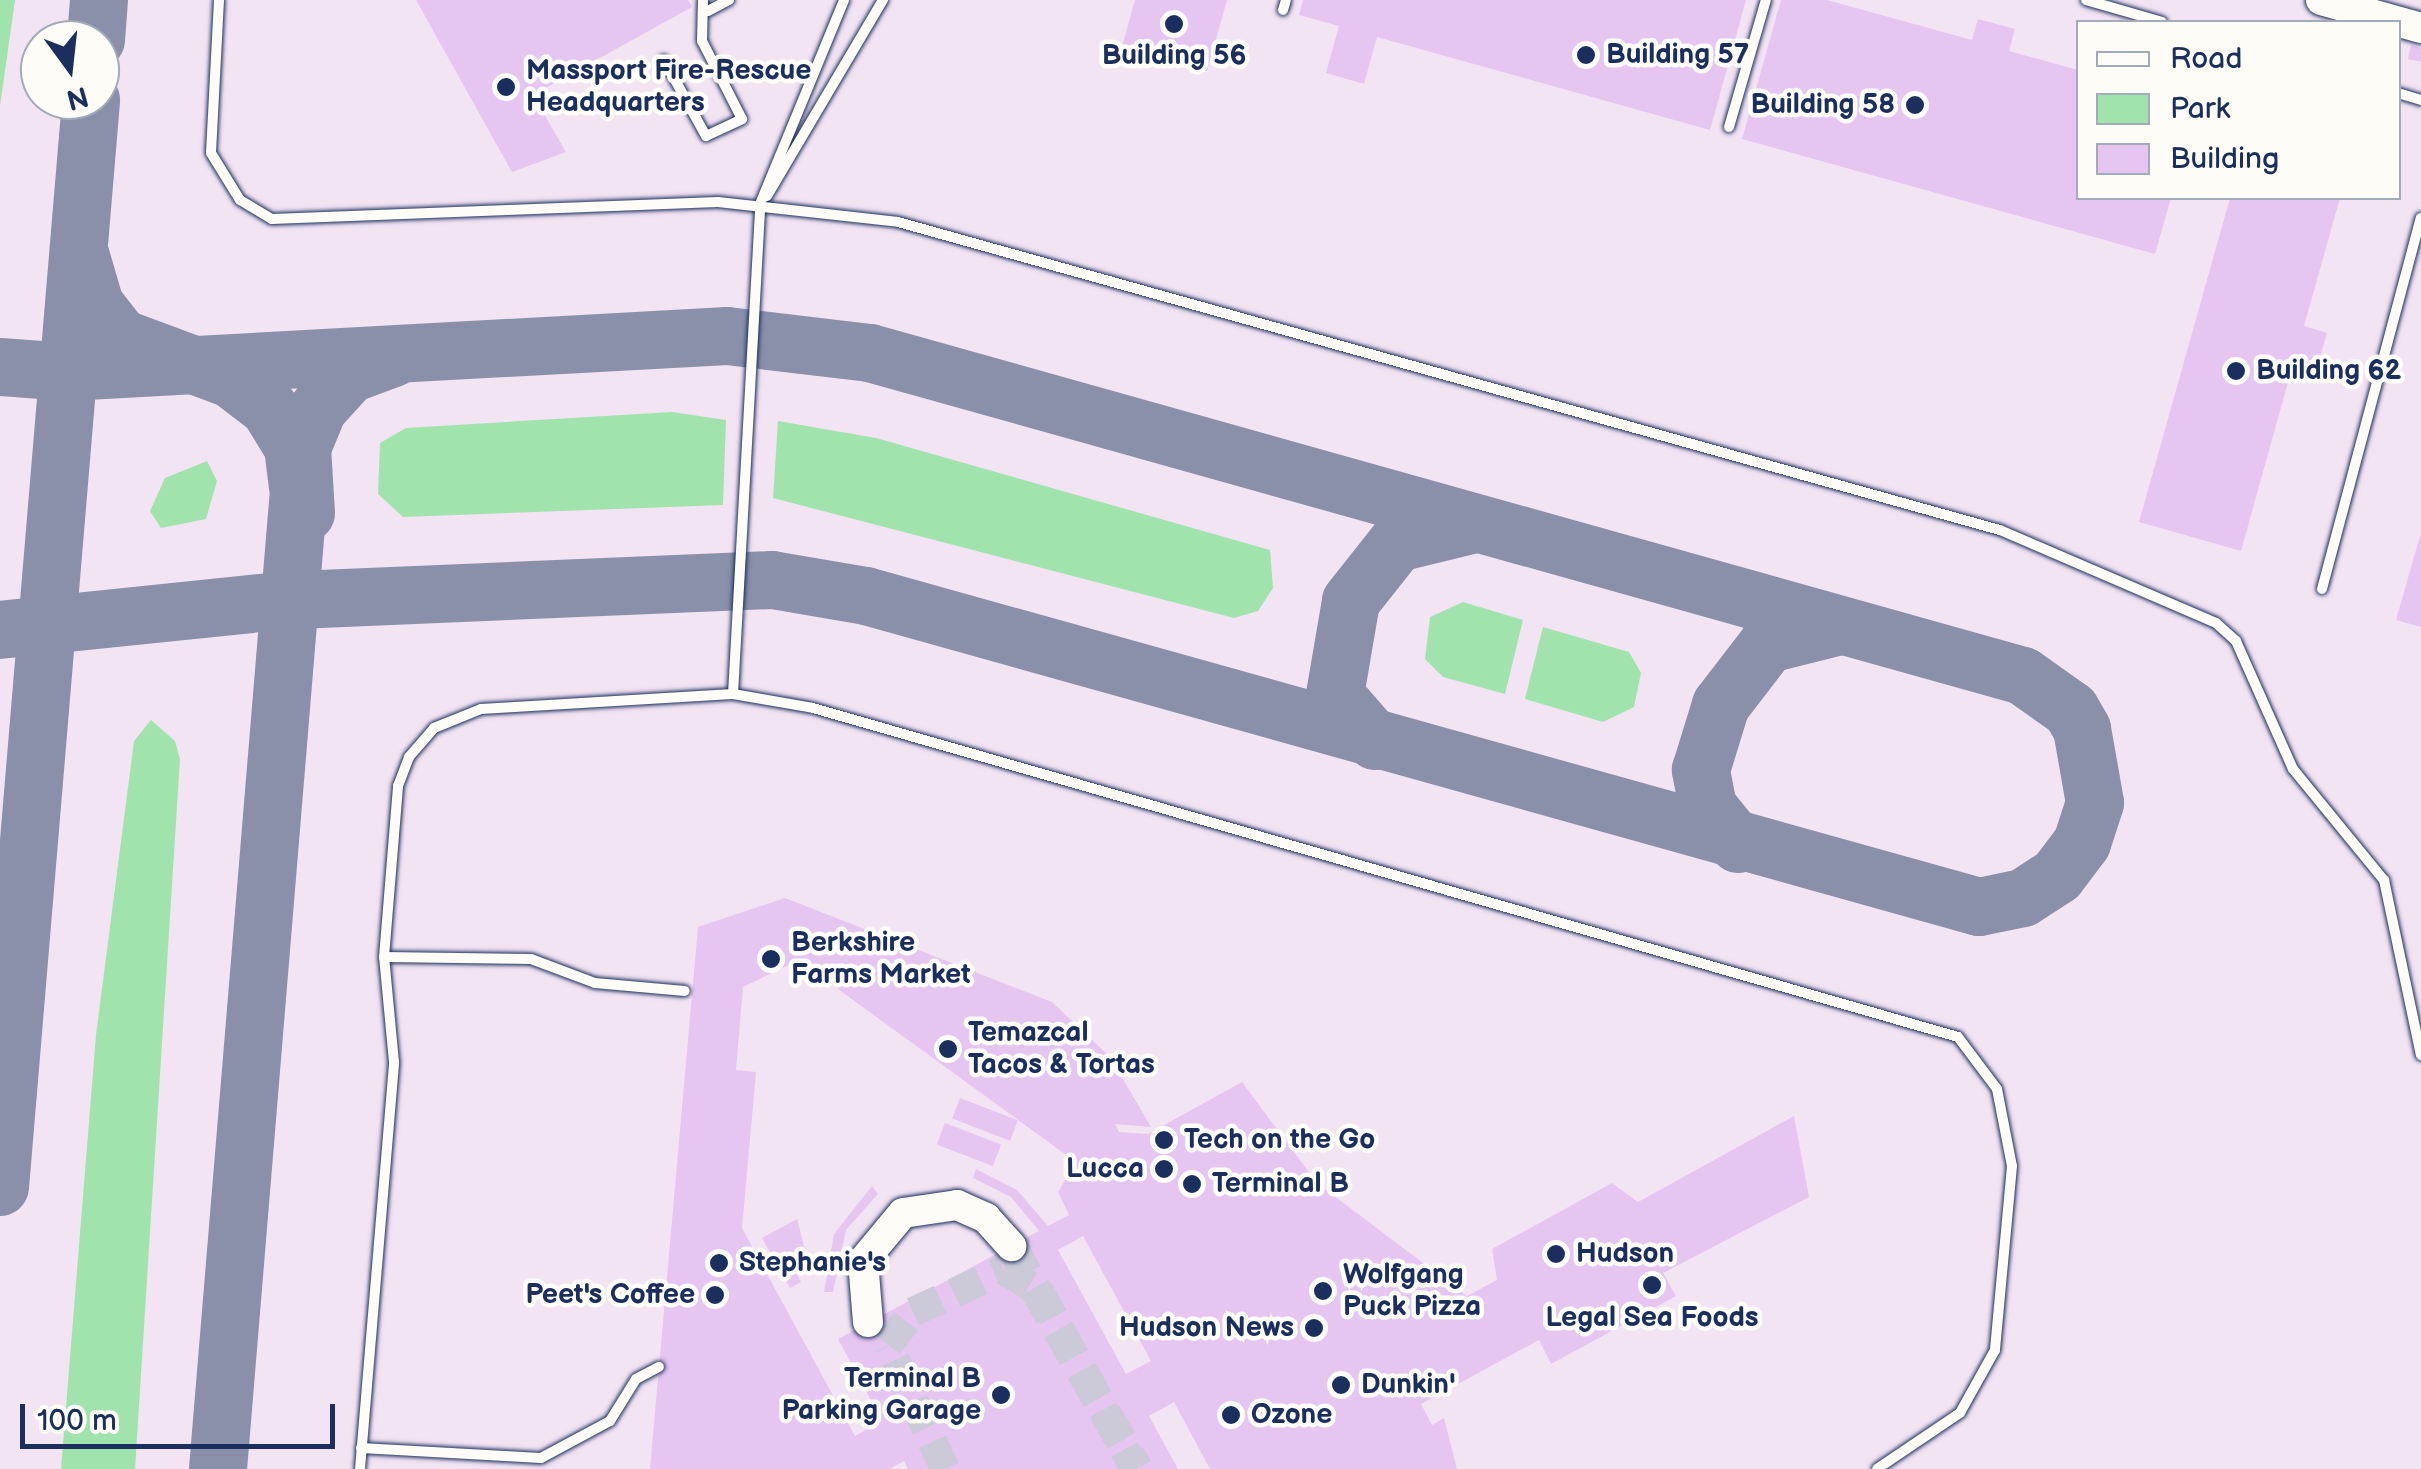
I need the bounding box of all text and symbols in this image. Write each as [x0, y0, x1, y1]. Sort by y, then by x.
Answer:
marker: Building 56 [1163, 13, 1185, 35]
north arrow [20, 20, 120, 120]
legend [2076, 20, 2401, 200]
place label: Building 57 [1606, 38, 1749, 72]
place label: Building 56 [1102, 39, 1246, 73]
text: Road [2170, 41, 2243, 77]
marker: Building 57 [1575, 44, 1597, 66]
place label: Massport Fire-Rescue Headquarters [526, 54, 811, 120]
marker: Massport Fire-Rescue Headquarters [495, 76, 517, 98]
text: N [63, 79, 92, 116]
place label: Building 58 [1750, 88, 1895, 122]
text: Park [2170, 91, 2230, 127]
marker: Building 58 [1904, 94, 1926, 116]
text: Building [2170, 141, 2279, 177]
place label: Building 62 [2256, 354, 2401, 388]
marker: Building 62 [2225, 360, 2247, 382]
place label: Berkshire Farms Market [791, 926, 971, 992]
marker: Berkshire Farms Market [760, 948, 782, 970]
place label: Temazcal Tacos & Tortas [968, 1016, 1155, 1082]
marker: Temazcal Tacos & Tortas [937, 1038, 959, 1060]
place label: Tech on the Go [1184, 1123, 1375, 1157]
marker: Tech on the Go [1153, 1129, 1175, 1151]
place label: Lucca [1066, 1152, 1144, 1186]
marker: Lucca [1153, 1158, 1175, 1180]
place label: Terminal B [1212, 1167, 1349, 1201]
marker: Terminal B [1181, 1173, 1203, 1195]
place label: Hudson [1576, 1237, 1674, 1271]
marker: Hudson [1545, 1243, 1567, 1265]
place label: Stephanie's [739, 1246, 886, 1280]
marker: Stephanie's [708, 1252, 730, 1274]
place label: Wolfgang Puck Pizza [1343, 1258, 1481, 1324]
marker: Legal Sea Foods [1641, 1274, 1663, 1296]
place label: Peet's Coffee [526, 1278, 695, 1312]
marker: Wolfgang Puck Pizza [1312, 1280, 1334, 1302]
marker: Peet's Coffee [704, 1284, 726, 1306]
place label: Legal Sea Foods [1545, 1301, 1759, 1335]
place label: Hudson News [1119, 1311, 1294, 1345]
marker: Hudson News [1303, 1317, 1325, 1339]
place label: Terminal B Parking Garage [782, 1362, 981, 1428]
place label: Dunkin' [1361, 1368, 1455, 1402]
marker: Dunkin' [1330, 1374, 1352, 1396]
scale bar [25, 1384, 340, 1446]
marker: Terminal B Parking Garage [990, 1384, 1012, 1406]
place label: Ozone [1251, 1398, 1332, 1432]
text: 100 m [37, 1403, 117, 1439]
marker: Ozone [1220, 1404, 1242, 1426]

